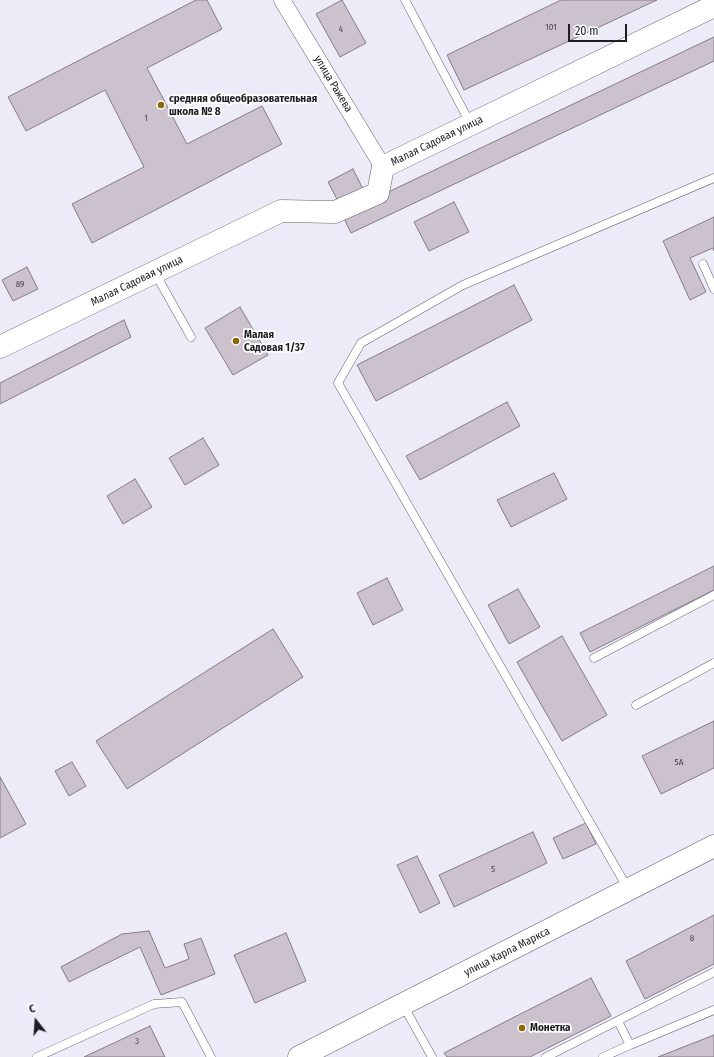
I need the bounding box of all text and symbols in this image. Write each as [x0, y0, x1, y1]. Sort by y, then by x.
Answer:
scale bar [570, 16, 629, 42]
house number: 101 [545, 22, 557, 32]
house number: 4 [339, 24, 343, 34]
text: 20 m [575, 24, 599, 38]
street label: улица Ражева [311, 53, 355, 115]
place label: средняя общеобразовательная школа № 8 [169, 92, 317, 118]
marker: средняя общеобразовательная школа № 8 [156, 100, 166, 110]
house number: 1 [144, 113, 148, 123]
street label: Малая Садовая улица [389, 113, 485, 169]
street label: Малая Садовая улица [89, 253, 185, 309]
house number: 89 [16, 279, 24, 289]
place label: Малая Садовая 1/37 [244, 328, 305, 354]
marker: Малая Садовая 1/37 [231, 336, 241, 346]
house number: 5А [675, 757, 683, 767]
house number: 5 [491, 864, 495, 874]
street label: улица Карла Маркса [462, 925, 552, 979]
house number: 8 [690, 933, 694, 943]
north arrow [16, 1001, 56, 1041]
text: С [28, 1002, 37, 1016]
place label: Монетка [530, 1021, 571, 1035]
marker: Монетка [517, 1023, 527, 1033]
house number: 3 [135, 1036, 139, 1046]

